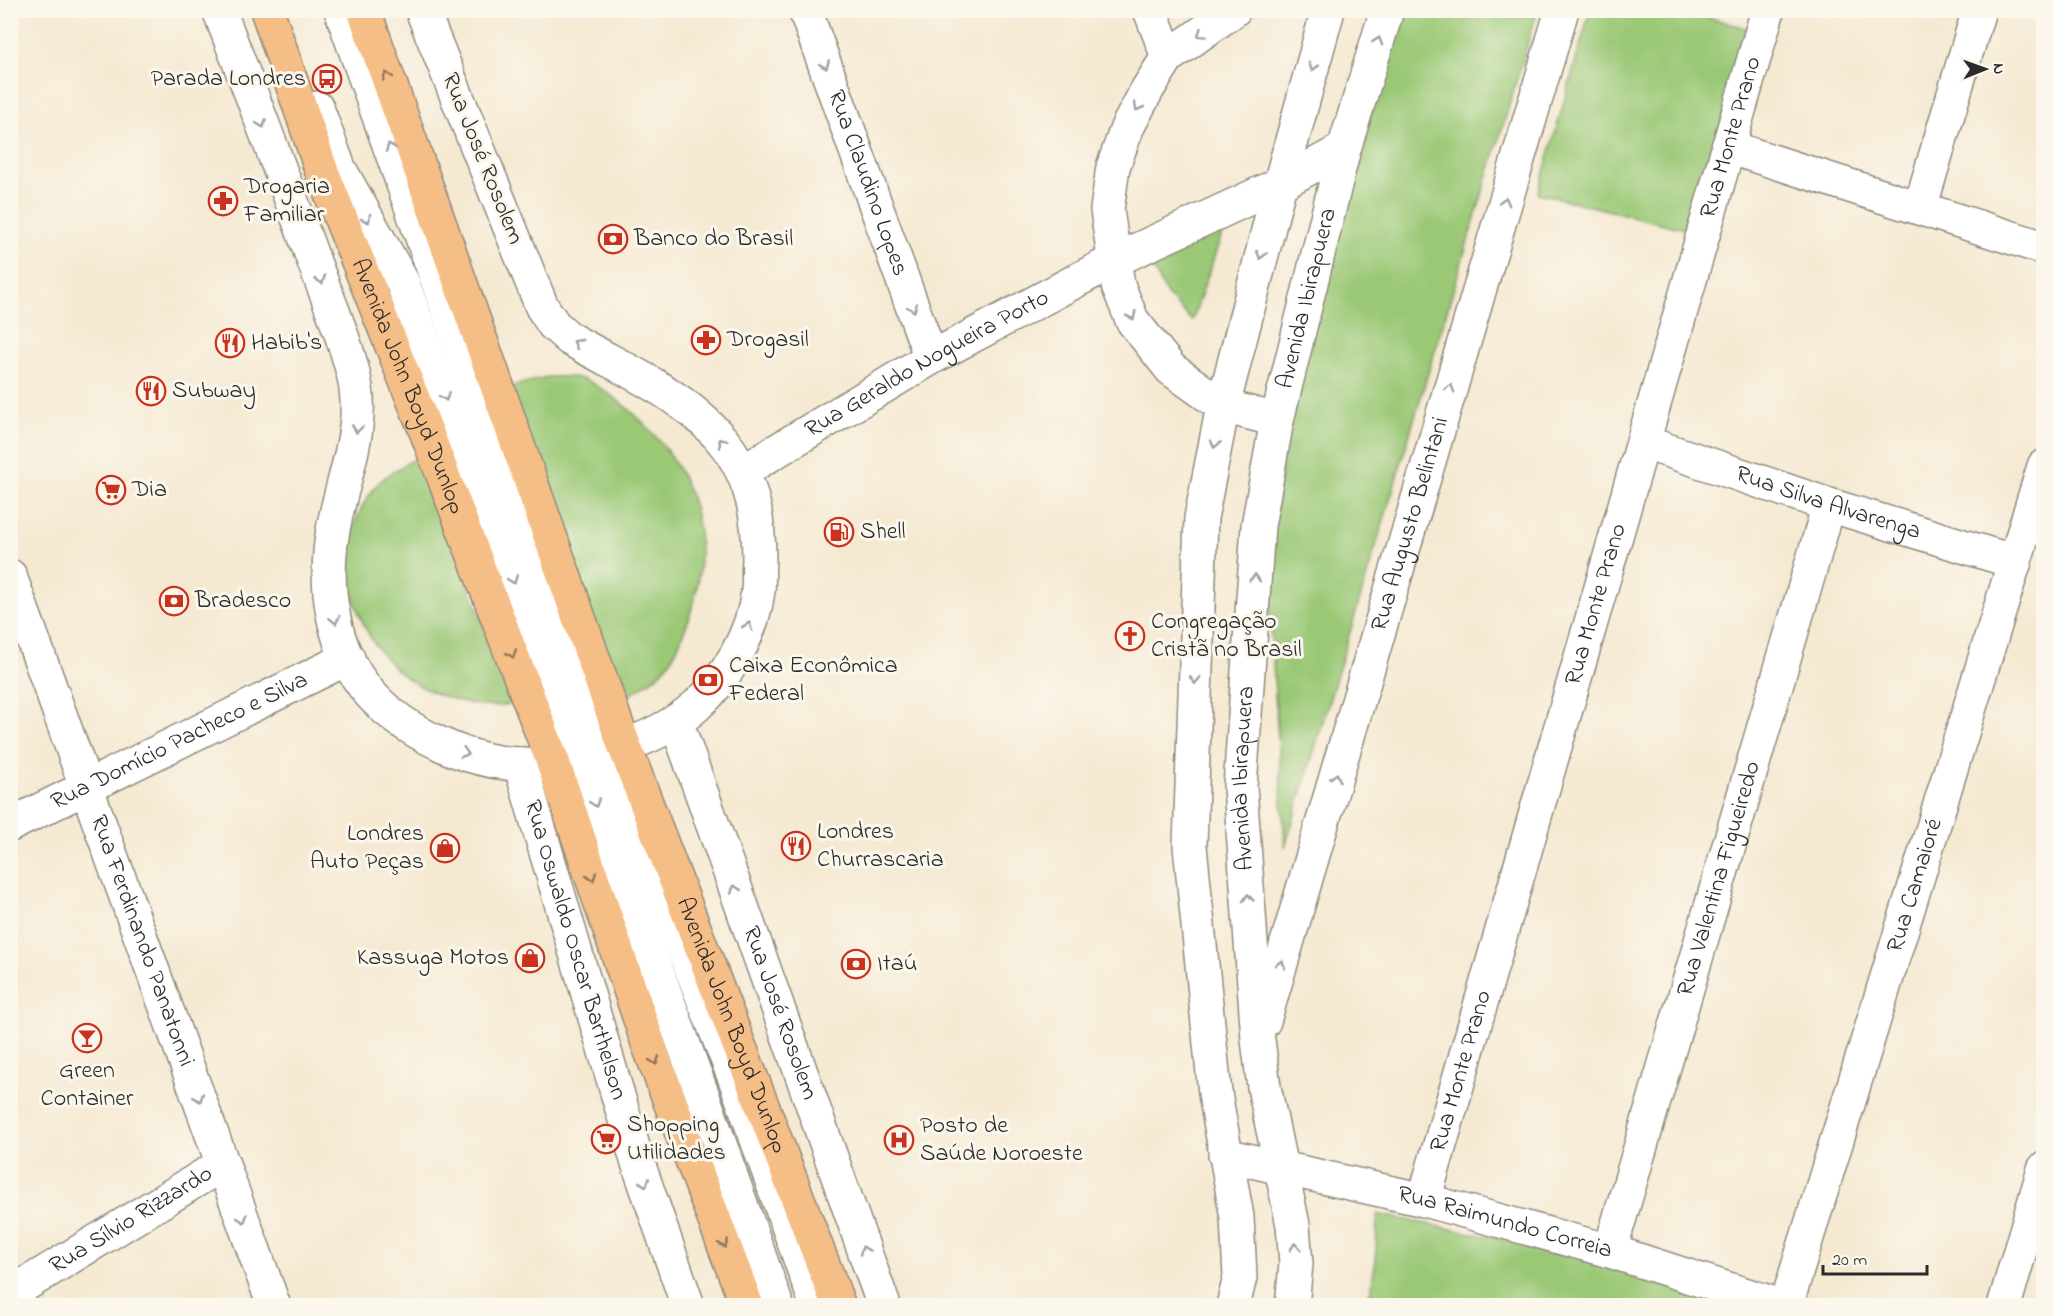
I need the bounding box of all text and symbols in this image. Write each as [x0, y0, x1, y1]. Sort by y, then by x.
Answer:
one-way arrow [1196, 27, 1207, 38]
one-way arrow [1370, 36, 1383, 47]
north arrow [1955, 39, 2015, 99]
street label: Rua Monte Prano [1691, 52, 1771, 223]
one-way arrow [817, 60, 830, 70]
place label: Parada Londres [151, 62, 306, 97]
one-way arrow [1307, 62, 1320, 72]
bus stop icon: Parada Londres [311, 63, 343, 95]
text: N [1986, 63, 2010, 75]
street label: Rua José Rosolem [432, 68, 532, 250]
one-way arrow [382, 71, 395, 82]
street label: Rua Claudino Lopes [818, 85, 917, 281]
one-way arrow [1133, 101, 1145, 112]
one-way arrow [255, 118, 268, 129]
one-way arrow [385, 142, 398, 153]
place label: Drogaria Familiar [243, 170, 330, 233]
pharmacy icon: Drogaria Familiar [207, 185, 239, 217]
one-way arrow [1498, 196, 1510, 207]
street label: Avenida Ibirapuera [1268, 204, 1346, 392]
one-way arrow [360, 213, 371, 223]
place label: Banco do Brasil [633, 222, 793, 257]
bank icon: Banco do Brasil [597, 223, 629, 255]
one-way arrow [1256, 250, 1269, 260]
street label: Avenida John Boyd Dunlop [341, 254, 474, 519]
one-way arrow [313, 274, 326, 285]
street label: Rua Geraldo Nogueira Porto [798, 281, 1055, 447]
one-way arrow [906, 302, 918, 313]
one-way arrow [1124, 309, 1136, 320]
place label: Drogasil [726, 323, 809, 358]
pharmacy icon: Drogasil [690, 324, 722, 356]
place label: Habib's [251, 326, 322, 361]
restaurant icon: Habib's [214, 327, 246, 359]
one-way arrow [573, 338, 583, 350]
place label: Subway [172, 374, 256, 410]
restaurant icon: Subway [135, 375, 167, 407]
one-way arrow [1443, 383, 1455, 394]
one-way arrow [438, 391, 450, 402]
street label: Rua Augusto Belintani [1362, 413, 1459, 636]
one-way arrow [351, 424, 363, 433]
one-way arrow [718, 438, 729, 449]
one-way arrow [1209, 439, 1222, 449]
street label: Rua Silva Alvarenga [1731, 457, 1925, 550]
place label: Dia [131, 473, 167, 508]
supermarket icon: Dia [95, 474, 127, 506]
place label: Shell [860, 515, 906, 550]
fuel station icon: Shell [823, 516, 855, 548]
street label: Rua Monte Prano [1556, 519, 1636, 689]
one-way arrow [1248, 573, 1261, 582]
one-way arrow [505, 575, 518, 585]
place label: Bradesco [194, 584, 291, 619]
bank icon: Bradesco [158, 585, 190, 617]
place label: Congregação Cristã no Brasil [1151, 605, 1302, 668]
one-way arrow [328, 615, 341, 625]
church icon: Congregação Cristã no Brasil [1114, 620, 1146, 652]
one-way arrow [741, 621, 753, 632]
one-way arrow [505, 648, 517, 659]
place label: Caixa Econômica Federal [728, 649, 898, 712]
street label: Rua Domício Pacheco e Silva [45, 663, 314, 820]
bank icon: Caixa Econômica Federal [692, 664, 724, 696]
one-way arrow [1189, 675, 1202, 684]
street label: Avenida Ibirapuera [1223, 685, 1264, 872]
one-way arrow [459, 746, 470, 758]
street label: Rua Valentina Figueiredo [1668, 757, 1770, 1001]
one-way arrow [1329, 772, 1341, 783]
street label: Rua Oswaldo Oscar Barthelson [514, 796, 636, 1104]
one-way arrow [587, 797, 600, 808]
street label: Rua Ferdinando Panatonni [80, 810, 203, 1071]
street label: Rua Camaioré [1878, 814, 1952, 957]
place label: Londres Churrascaria [817, 815, 944, 878]
place label: Londres Auto Peças [310, 817, 424, 880]
restaurant icon: Londres Churrascaria [780, 830, 812, 862]
shop icon: Londres Auto Peças [429, 832, 461, 864]
one-way arrow [585, 871, 597, 882]
one-way arrow [730, 884, 743, 894]
street label: Avenida John Boyd Dunlop [667, 892, 796, 1159]
one-way arrow [1242, 893, 1255, 902]
street label: Rua José Rosolem [733, 921, 827, 1105]
place label: Kassuga Motos [357, 941, 509, 976]
shop icon: Kassuga Motos [514, 942, 546, 974]
place label: Itaú [877, 947, 917, 982]
bank icon: Itaú [840, 948, 872, 980]
one-way arrow [1274, 959, 1286, 970]
street label: Rua Monte Prano [1421, 986, 1501, 1156]
bar icon: Green Container [71, 1022, 103, 1054]
place label: Green Container [41, 1054, 134, 1117]
one-way arrow [648, 1055, 660, 1066]
one-way arrow [192, 1093, 205, 1103]
place label: Shopping Utilidades [627, 1108, 726, 1171]
place label: Posto de Saúde Noroeste [920, 1109, 1083, 1172]
supermarket icon: Shopping Utilidades [590, 1123, 622, 1155]
hospital icon: Posto de Saúde Noroeste [883, 1124, 915, 1156]
street label: Rua Sílvio Rizzardo [43, 1157, 220, 1283]
one-way arrow [637, 1177, 650, 1188]
street label: Rua Raimundo Correia [1394, 1177, 1616, 1268]
one-way arrow [235, 1213, 248, 1224]
one-way arrow [717, 1238, 729, 1249]
scale bar [1823, 1238, 1926, 1276]
one-way arrow [1289, 1243, 1302, 1252]
one-way arrow [858, 1246, 871, 1256]
text: 20 m [1832, 1248, 1867, 1274]

